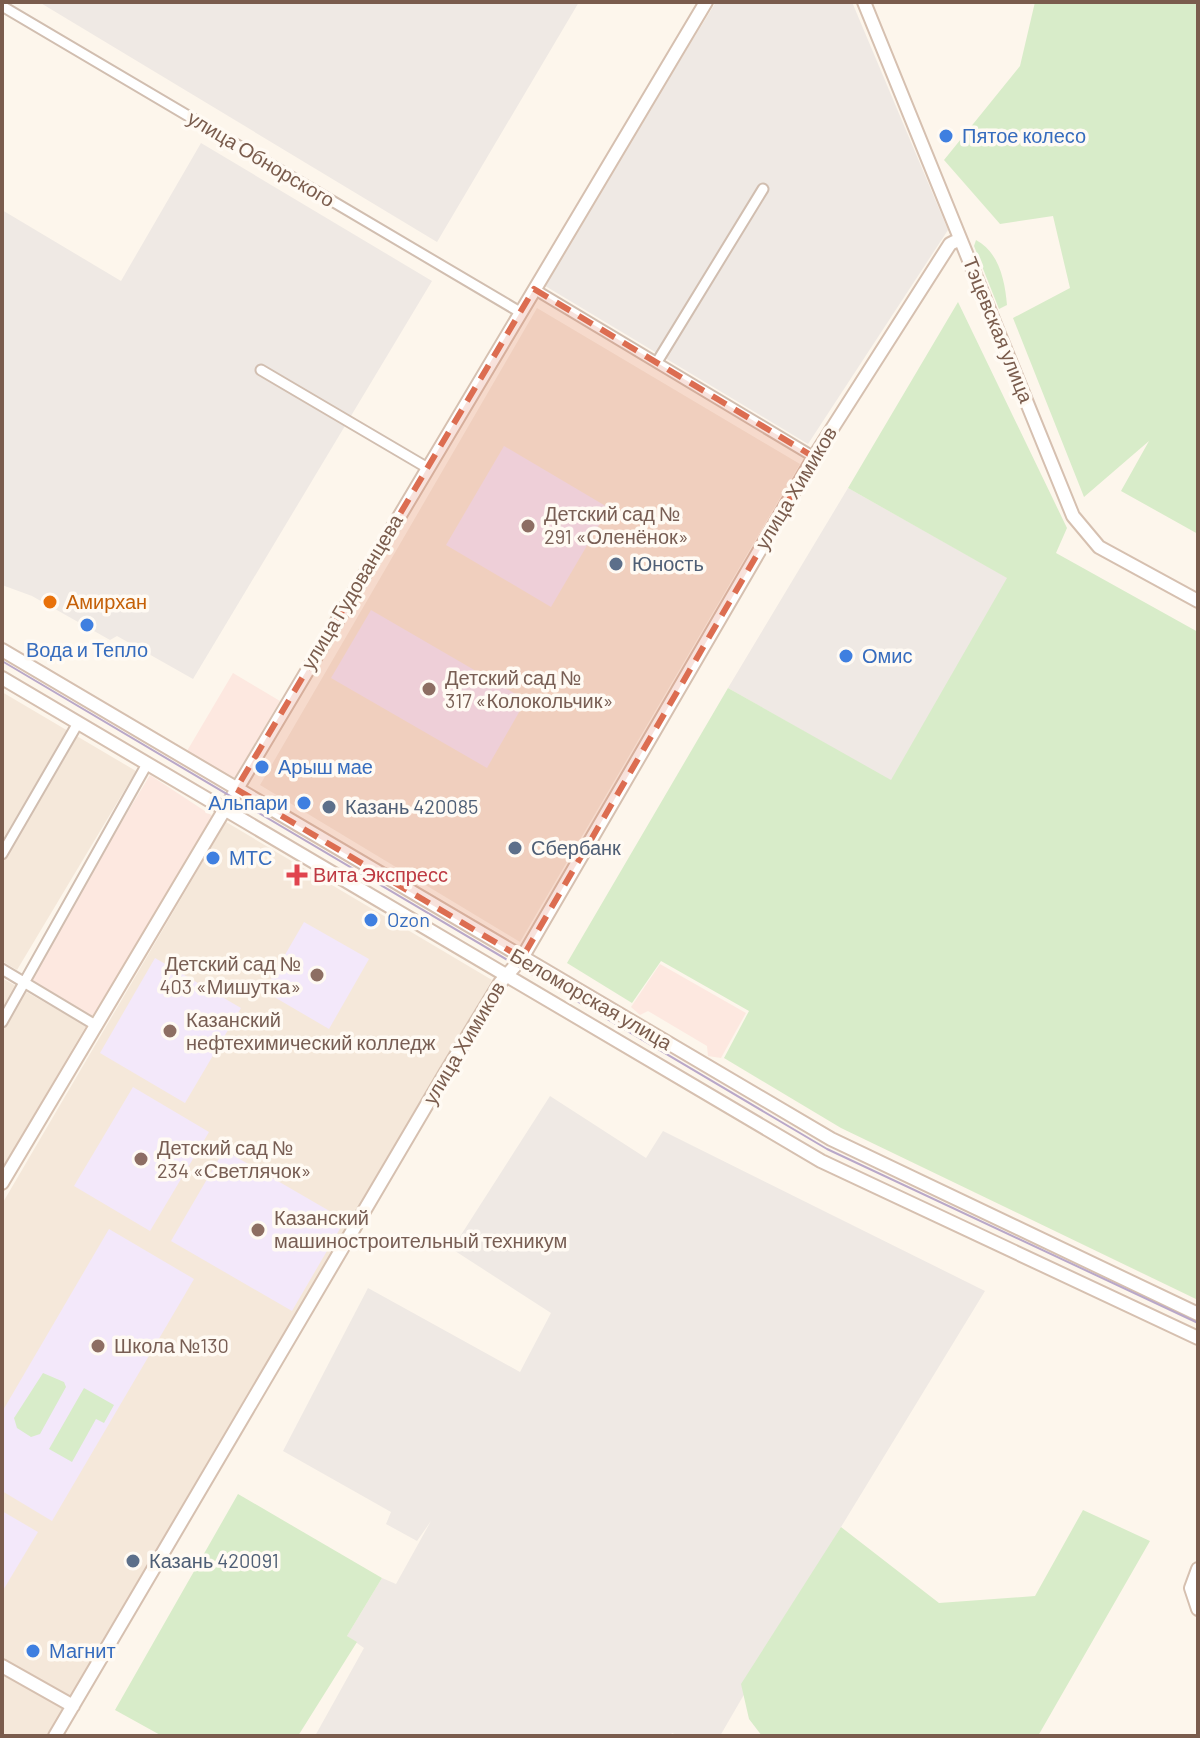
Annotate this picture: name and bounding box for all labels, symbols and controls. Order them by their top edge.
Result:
street label: улица Обнорского [184,105,339,212]
place label: Пятое колесо [962,123,1086,147]
marker: Пятое колесо [937,127,955,145]
street label: Тэцевская улица [959,253,1039,407]
street label: улица Химиков [749,422,841,553]
place label: Детский сад № 291 «Оленёнок» [544,501,689,548]
street label: улица Гудованцева [295,509,407,674]
marker: Детский сад № 291 «Оленёнок» [519,517,537,535]
place label: Юность [632,551,704,575]
marker: Юность [607,555,625,573]
place label: Амирхан [66,589,147,613]
marker: Амирхан [41,593,59,611]
marker: Вода и Тепло [78,616,96,634]
place label: Вода и Тепло [26,637,148,661]
place label: Омис [862,643,912,667]
marker: Омис [837,647,855,665]
place label: Детский сад № 317 «Колокольчик» [445,665,613,712]
marker: Детский сад № 317 «Колокольчик» [420,680,438,698]
place label: Арыш мае [278,754,373,778]
marker: Арыш мае [253,758,271,776]
place label: Альпари [208,790,288,814]
marker: Альпари [295,794,313,812]
place label: Казань 420085 [345,794,478,818]
marker: Казань 420085 [320,798,338,816]
place label: Сбербанк [531,835,621,859]
marker: Сбербанк [506,839,524,857]
place label: МТС [229,845,272,869]
marker: МТС [204,849,222,867]
place label: Вита Экспресс [313,862,448,886]
marker: Вита Экспресс [288,866,306,884]
place label: Ozon [387,907,430,931]
marker: Ozon [362,911,380,929]
street label: Беломорская улица [506,942,677,1055]
place label: Детский сад № 403 «Мишутка» [159,951,301,998]
marker: Детский сад № 403 «Мишутка» [308,966,326,984]
street label: улица Химиков [417,977,509,1108]
place label: Казанский нефтехимический колледж [186,1007,436,1054]
marker: Казанский нефтехимический колледж [161,1022,179,1040]
place label: Детский сад № 234 «Светлячок» [157,1135,311,1182]
marker: Детский сад № 234 «Светлячок» [132,1150,150,1168]
place label: Казанский машиностроительный техникум [274,1205,567,1252]
marker: Казанский машиностроительный техникум [249,1221,267,1239]
place label: Школа №130 [114,1333,229,1357]
marker: Школа №130 [89,1337,107,1355]
place label: Казань 420091 [149,1548,279,1572]
marker: Казань 420091 [124,1552,142,1570]
place label: Магнит [49,1638,116,1662]
marker: Магнит [24,1642,42,1660]

